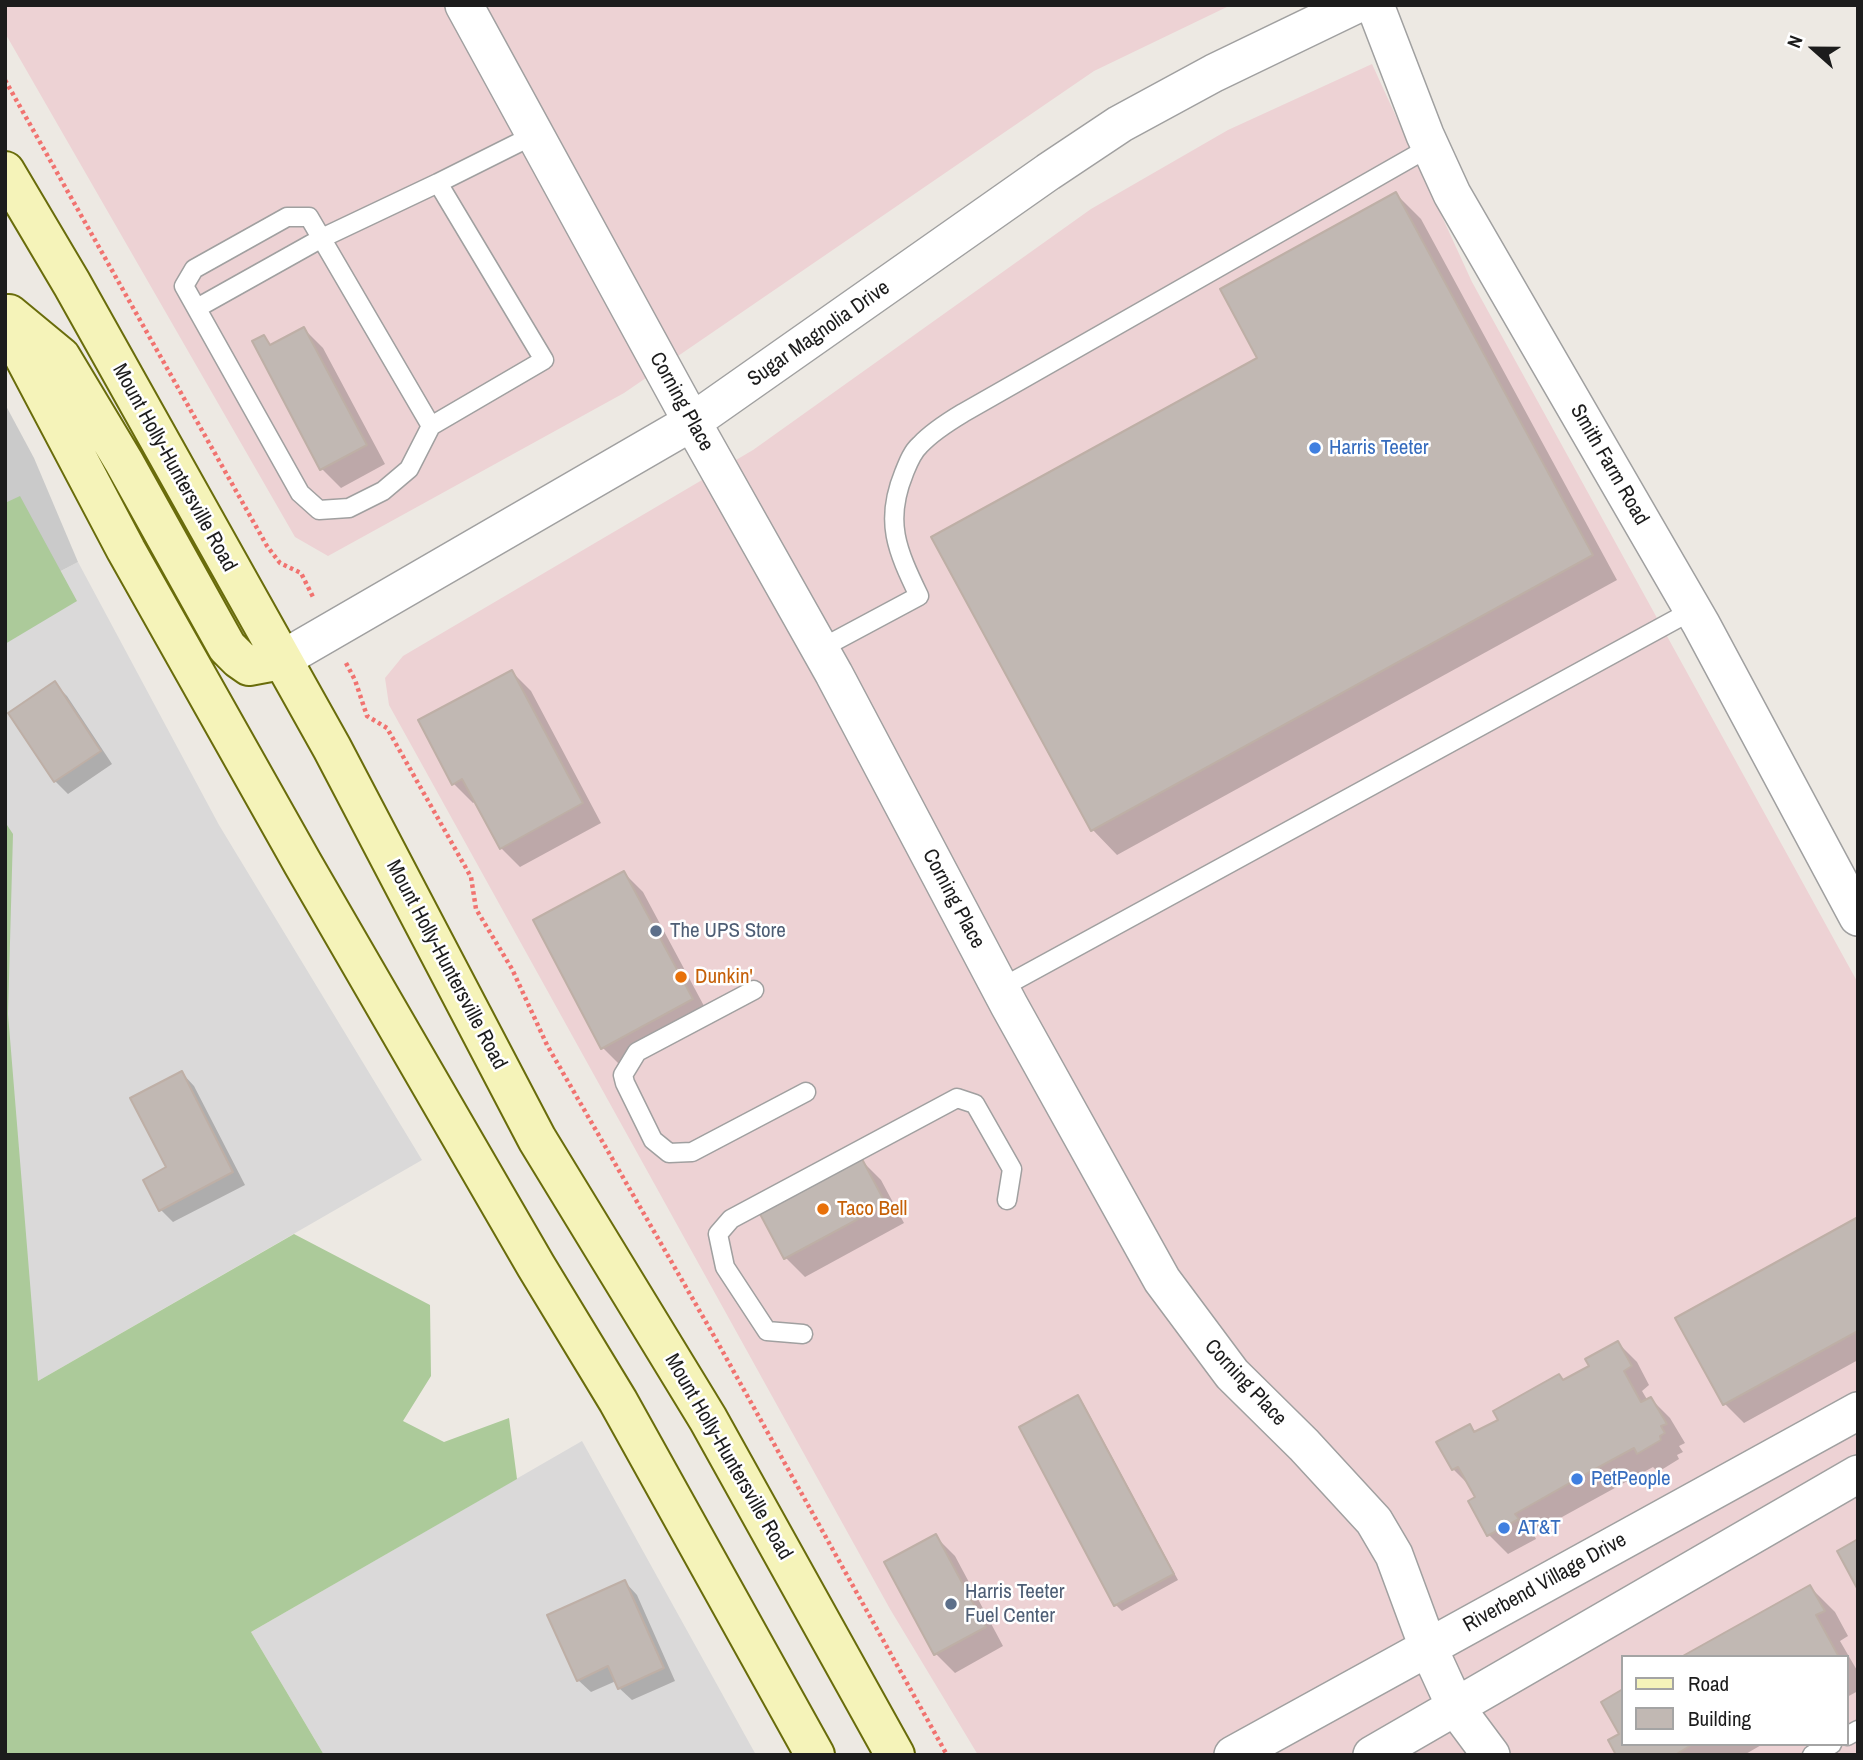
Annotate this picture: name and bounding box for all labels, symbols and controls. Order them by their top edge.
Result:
north arrow [1779,14,1849,84]
text: N [1780,32,1809,51]
street label: Sugar Magnolia Drive [743,276,895,392]
street label: Corning Place [644,348,718,456]
street label: Mount Holly-Huntersville Road [106,360,242,576]
street label: Smith Farm Road [1564,400,1654,530]
place label: Harris Teeter [1329,435,1429,461]
marker: Harris Teeter [1307,440,1323,456]
street label: Corning Place [916,845,990,953]
street label: Mount Holly-Huntersville Road [380,856,512,1074]
place label: The UPS Store [670,918,786,944]
marker: The UPS Store [648,923,664,939]
place label: Dunkin' [695,964,753,990]
marker: Dunkin' [673,969,689,985]
place label: Taco Bell [837,1196,907,1222]
marker: Taco Bell [815,1201,831,1217]
street label: Corning Place [1199,1335,1291,1431]
street label: Mount Holly-Huntersville Road [659,1350,797,1564]
place label: PetPeople [1591,1466,1670,1492]
marker: PetPeople [1569,1471,1585,1487]
place label: AT&T [1518,1515,1561,1541]
marker: AT&T [1496,1520,1512,1536]
street label: Riverbend Village Drive [1459,1528,1631,1638]
place label: Harris Teeter Fuel Center [965,1579,1065,1629]
marker: Harris Teeter Fuel Center [943,1596,959,1612]
legend [1622,1655,1849,1746]
text: Road [1688,1669,1729,1698]
text: Building [1688,1704,1751,1733]

